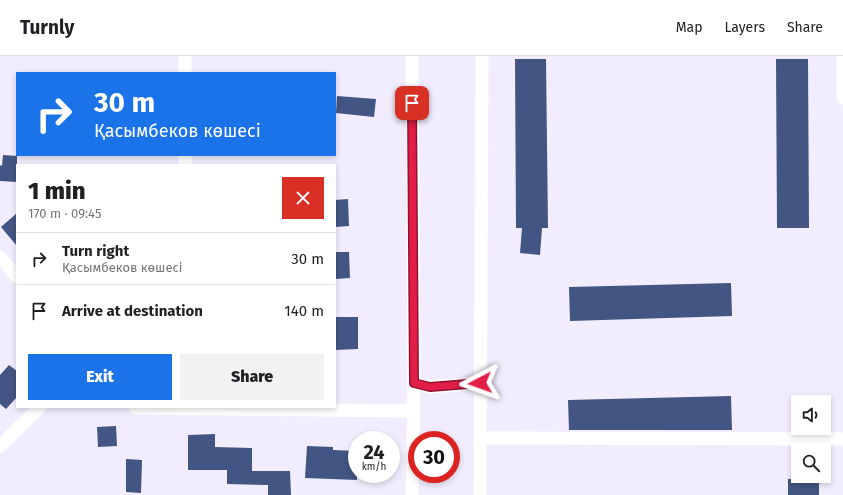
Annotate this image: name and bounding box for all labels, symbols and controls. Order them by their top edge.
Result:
text: Turnly [20,16,74,39]
text: Map [676,19,702,36]
text: Layers [724,19,765,36]
text: Share [787,19,823,36]
text: 30 m [94,86,155,119]
pin [395,86,429,120]
icon: right [28,88,80,140]
icon: arrive [401,92,423,114]
text: Қасымбеков көшесі [94,120,261,142]
text: 1 min [28,177,86,205]
button: close [282,177,324,219]
text: 170 m · 09:45 [28,206,101,221]
text: Turn right [62,242,129,260]
icon: right [28,248,50,270]
text: 30 m [291,250,324,268]
text: Қасымбеков көшесі [62,260,182,275]
icon: arrive [28,300,50,322]
text: Arrive at destination [62,302,203,320]
text: 140 m [284,302,324,320]
button: Exit [28,354,172,400]
button: Share [180,354,324,400]
position arrow [459,362,501,404]
map controls [791,395,831,483]
button: sound [791,395,831,435]
speed limit sign: 30 [408,431,460,483]
text: 24 [363,440,385,464]
button: search [791,443,831,483]
text: km/h [362,461,386,473]

